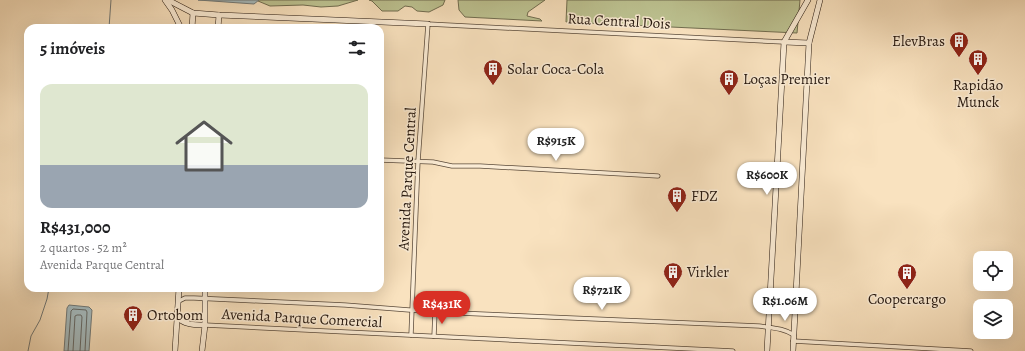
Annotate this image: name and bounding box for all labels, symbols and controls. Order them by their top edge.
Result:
street label: Rua Central Dois [567,8,671,34]
building icon: ElevBras [948,30,970,58]
place label: ElevBras [892,31,945,51]
text: 5 imóveis [40,37,105,60]
icon: filters [346,37,368,59]
building icon: Rapidão Munck [967,48,989,76]
building icon: Solar Coca-Cola [482,58,504,86]
place label: Solar Coca-Cola [507,59,604,79]
building icon: Loças Premier [718,68,740,96]
place label: Loças Premier [743,69,830,89]
place label: Rapidão Munck [953,75,1003,112]
street label: Avenida Parque Central [393,107,421,252]
icon: home [168,110,240,182]
pin: R$915K [523,128,589,162]
text: R$915K [536,132,576,149]
pin: R$600K [734,162,800,196]
text: R$600K [746,166,788,183]
building icon: FDZ [666,185,688,213]
place label: FDZ [691,186,718,206]
text: R$431,000 [40,216,110,239]
text: 2 quartos · 52 m² [40,239,127,256]
map controls [973,251,1013,339]
button: locate [973,251,1013,291]
text: Avenida Parque Central [40,256,164,273]
building icon: Virkler [662,261,684,289]
place label: Virkler [686,262,729,282]
building icon: Coopercargo [896,262,918,290]
pin: R$721K [569,277,635,311]
text: R$721K [582,281,622,298]
pin: R$1.06M [748,288,822,322]
place label: Coopercargo [868,289,946,309]
pin: R$431K [409,291,475,325]
text: R$1.06M [762,292,808,309]
text: R$431K [422,295,462,312]
button: layers [973,299,1013,339]
building icon: Ortobom [122,304,144,332]
street label: Avenida Parque Comercial [220,304,383,332]
place label: Ortobom [147,305,204,325]

